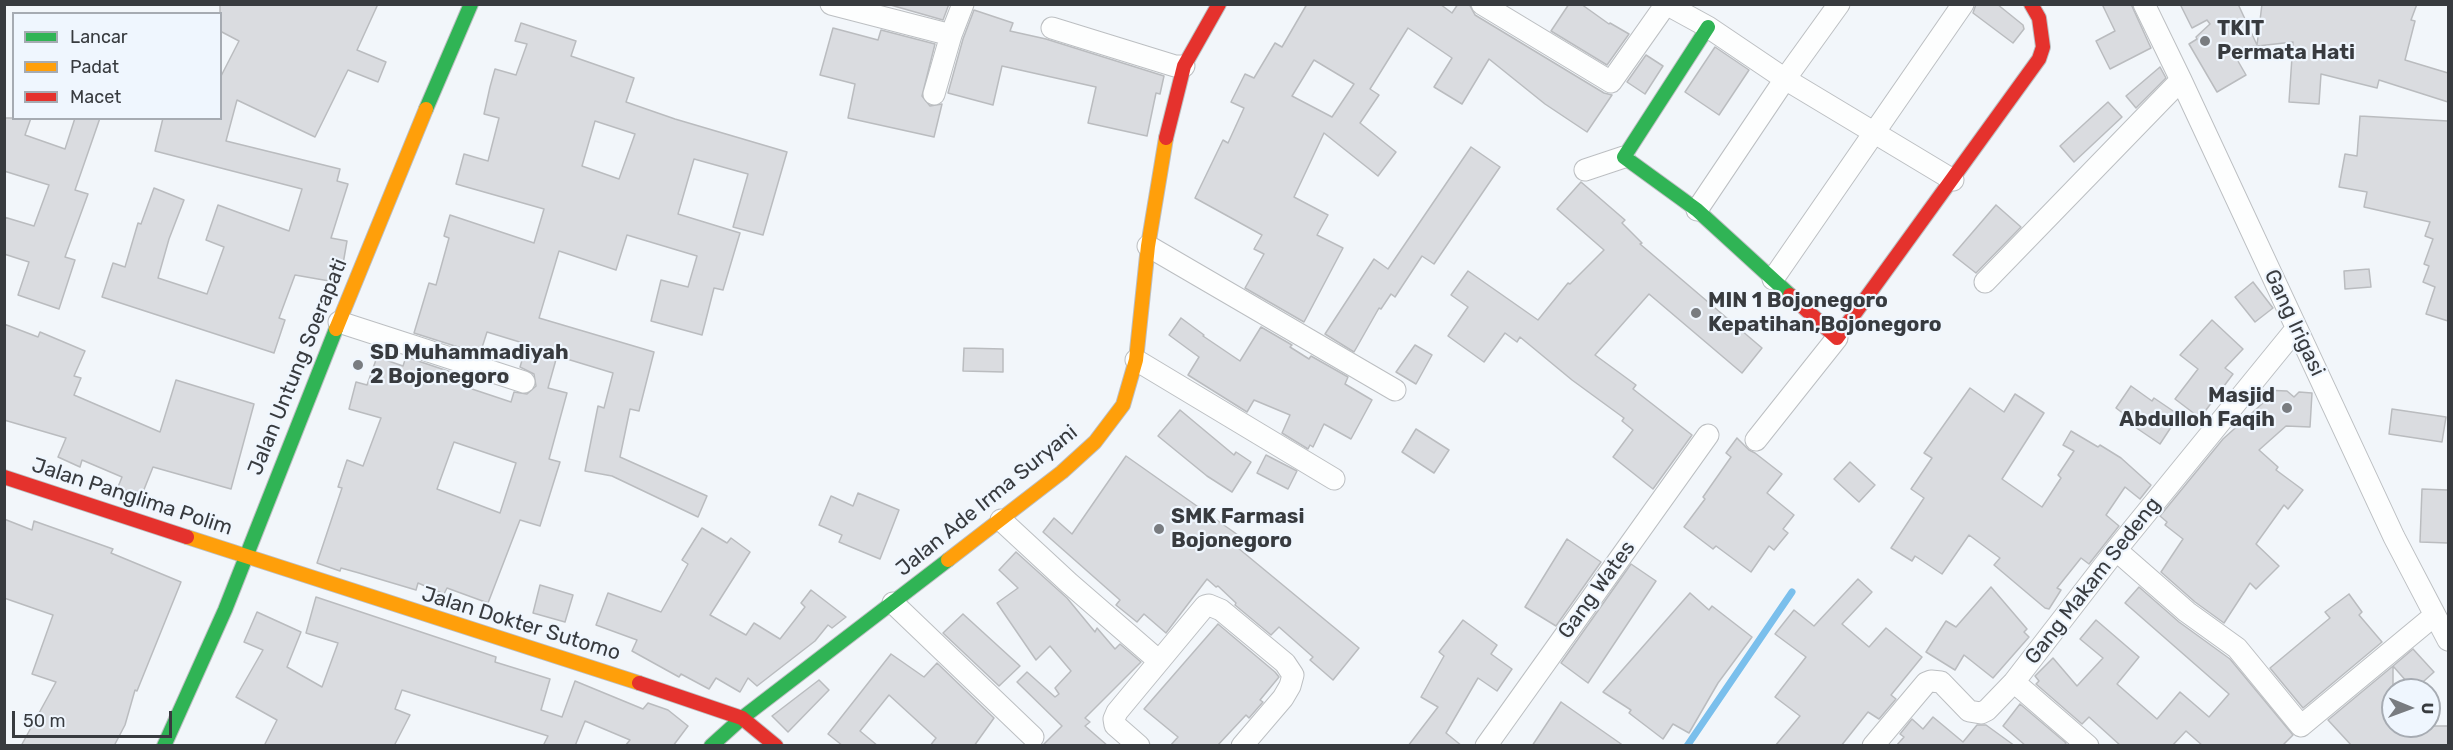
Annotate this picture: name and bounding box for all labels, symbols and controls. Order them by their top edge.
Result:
legend [12,12,222,120]
place label: TKIT Permata Hati [2217,16,2355,66]
text: Lancar [70,26,128,48]
marker: TKIT Permata Hati [2198,34,2212,48]
text: Padat [70,56,119,78]
text: Macet [70,86,121,108]
street label: Jalan Untung Soerapati [243,255,353,479]
street label: Gang Irigasi [2258,266,2330,380]
place label: MIN 1 Bojonegoro Kepatihan,Bojonegoro [1708,288,1942,338]
marker: MIN 1 Bojonegoro Kepatihan,Bojonegoro [1689,306,1703,320]
place label: SD Muhammadiyah 2 Bojonegoro [370,340,569,390]
marker: SD Muhammadiyah 2 Bojonegoro [351,358,365,372]
place label: Masjid Abdulloh Faqih [2119,383,2275,433]
marker: Masjid Abdulloh Faqih [2280,401,2294,415]
street label: Jalan Ade Irma Suryani [891,420,1083,582]
street label: Jalan Panglima Polim [29,453,235,541]
street label: Gang Makam Sedeng [2020,492,2166,670]
place label: SMK Farmasi Bojonegoro [1171,504,1304,554]
marker: SMK Farmasi Bojonegoro [1152,522,1166,536]
street label: Gang Wates [1553,536,1641,644]
street label: Jalan Dokter Sutomo [419,582,623,666]
north arrow [2381,678,2441,738]
scale bar [15,699,176,737]
text: U [2418,702,2437,714]
text: 50 m [23,710,66,732]

